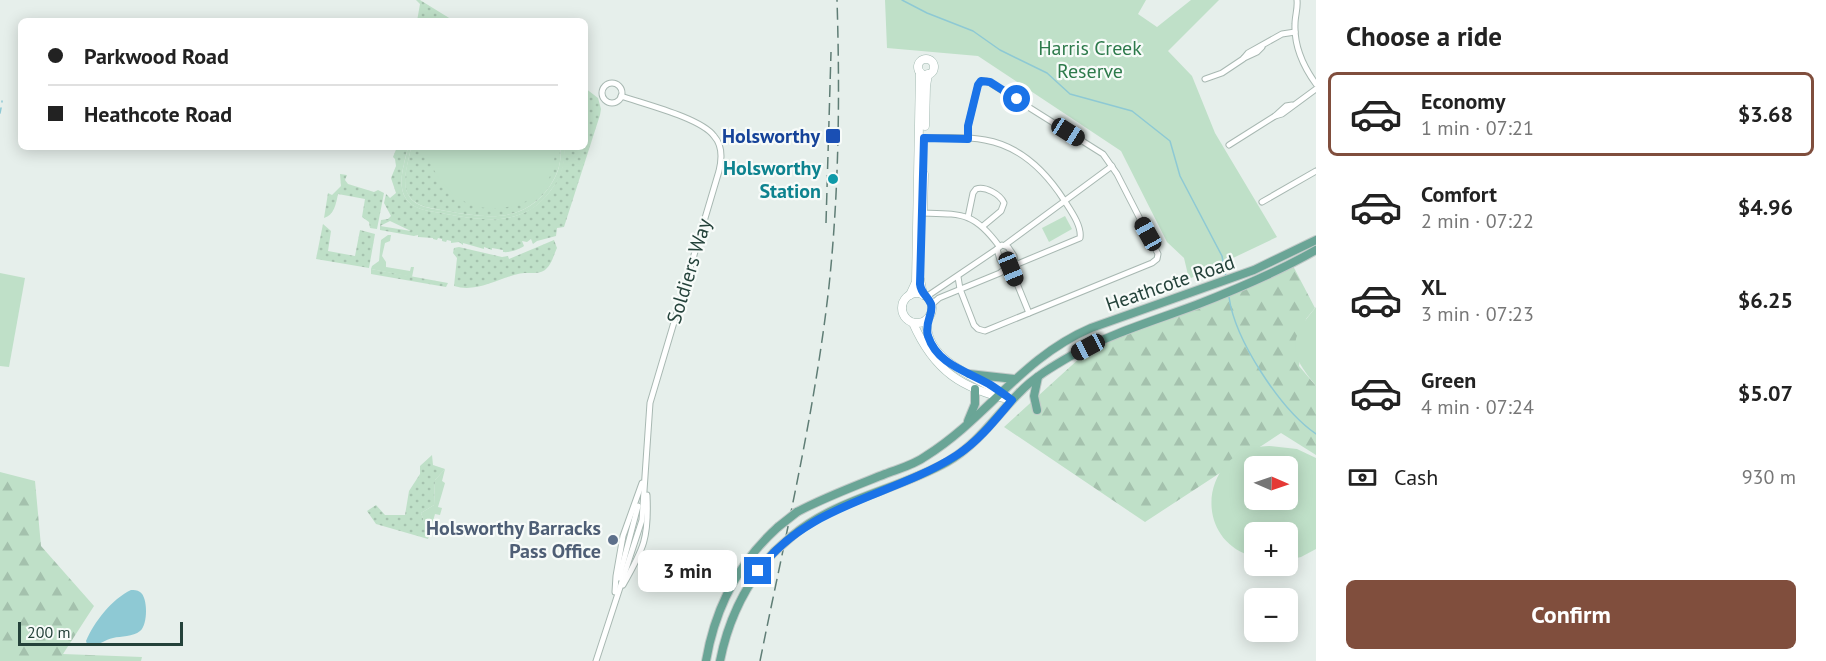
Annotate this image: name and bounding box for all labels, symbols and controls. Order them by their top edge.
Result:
text: Choose a ride [1346,19,1502,53]
park label: Harris Creek Reserve [1038,35,1142,84]
text: Parkwood Road [84,42,229,70]
route start [1003,85,1030,112]
icon: car [1349,87,1403,141]
text: Economy [1421,87,1505,115]
text: Heathcote Road [84,100,232,128]
text: $3.68 [1738,100,1793,128]
car [1048,115,1088,149]
text: 1 min · 07:21 [1421,115,1534,141]
place label: Holsworthy [722,123,820,149]
marker: Holsworthy [824,127,842,145]
place label: Holsworthy Station [723,155,821,204]
marker: Holsworthy Station [826,172,840,186]
icon: car [1349,180,1403,234]
text: Comfort [1421,180,1497,208]
text: $4.96 [1738,193,1793,221]
text: 2 min · 07:22 [1421,208,1534,234]
car [1131,214,1165,254]
street label: Soldiers Way [661,215,718,327]
car [996,249,1026,289]
street label: Heathcote Road [1102,249,1238,317]
icon: car [1349,273,1403,327]
text: XL [1421,273,1446,301]
text: $6.25 [1738,286,1793,314]
text: 3 min · 07:23 [1421,301,1534,327]
car [1068,331,1108,363]
icon: car [1349,366,1403,420]
text: Green [1421,366,1476,394]
text: $5.07 [1738,379,1793,407]
text: 4 min · 07:24 [1421,394,1534,420]
north arrow [1244,456,1298,510]
map controls [1244,456,1298,642]
icon: cash [1346,461,1379,494]
text: Cash [1394,463,1438,491]
text: 930 m [1742,464,1796,490]
place label: Holsworthy Barracks Pass Office [426,515,601,564]
button: + [1244,522,1298,576]
marker: Holsworthy Barracks Pass Office [606,533,620,547]
callout: 3 min [638,550,737,592]
route end [744,557,771,584]
text: 3 min [663,558,712,584]
button: Confirm [1346,580,1796,649]
button: − [1244,588,1298,642]
scale bar [18,619,183,646]
text: 200 m [27,622,70,642]

